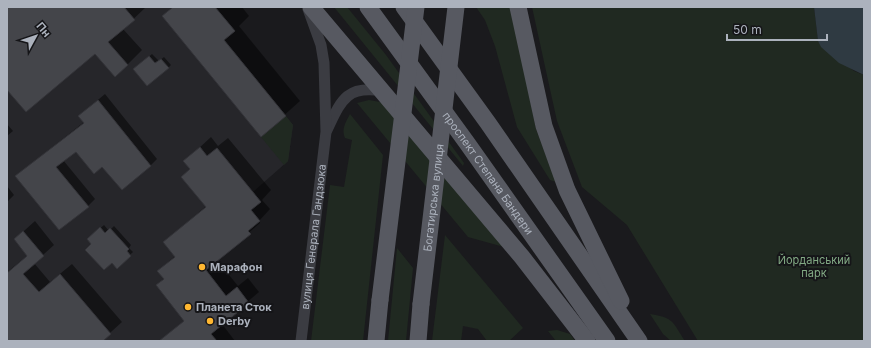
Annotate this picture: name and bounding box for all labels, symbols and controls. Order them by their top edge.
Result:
north arrow [16,16,56,56]
scale bar [727,16,827,42]
text: Пн [33,19,54,40]
text: 50 m [733,22,762,37]
street label: проспект Степана Бандери [440,109,537,237]
street label: Богатирська вулиця [420,143,447,252]
street label: вулиця Генерала Гандзюка [298,163,329,310]
park label: Йорданський парк [778,253,850,280]
place label: Марафон [210,260,262,274]
marker: Марафон [197,262,207,272]
place label: Планета Сток [196,300,272,314]
marker: Планета Сток [183,302,193,312]
place label: Derby [218,314,251,328]
marker: Derby [205,316,215,326]

